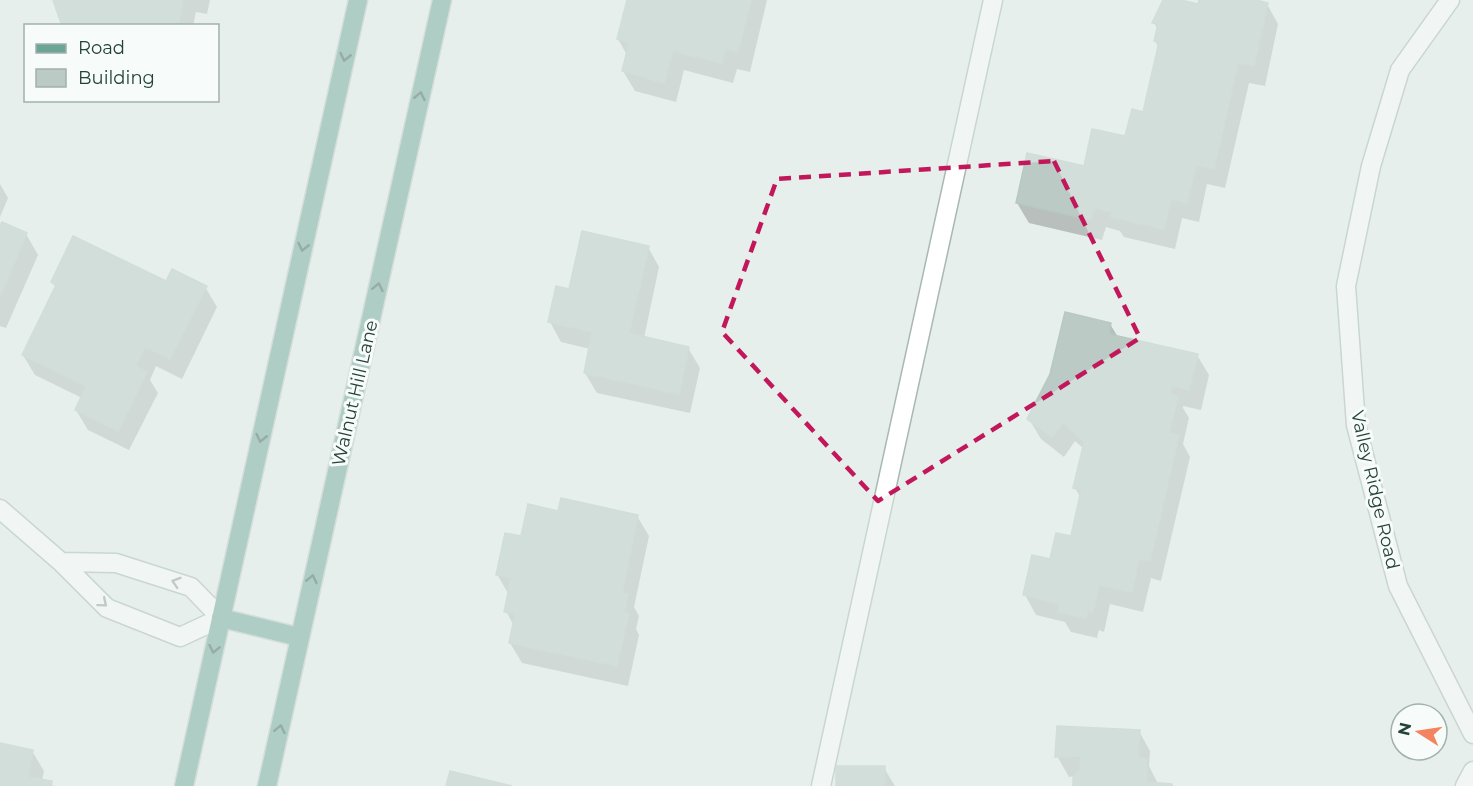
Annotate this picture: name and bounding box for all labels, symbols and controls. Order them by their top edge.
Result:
legend [24,24,219,102]
text: Road [78,37,125,59]
one-way arrow [340,52,353,62]
text: Building [78,67,155,89]
one-way arrow [413,92,426,102]
one-way arrow [298,242,311,252]
one-way arrow [371,282,384,292]
street label: Walnut Hill Lane [328,318,382,468]
street label: Valley Ridge Road [1346,409,1404,571]
one-way arrow [255,433,268,443]
one-way arrow [305,575,318,585]
one-way arrow [171,577,182,589]
one-way arrow [96,596,107,607]
one-way arrow [209,643,222,653]
north arrow [1389,702,1449,762]
text: N [1394,721,1415,737]
one-way arrow [272,724,285,734]

